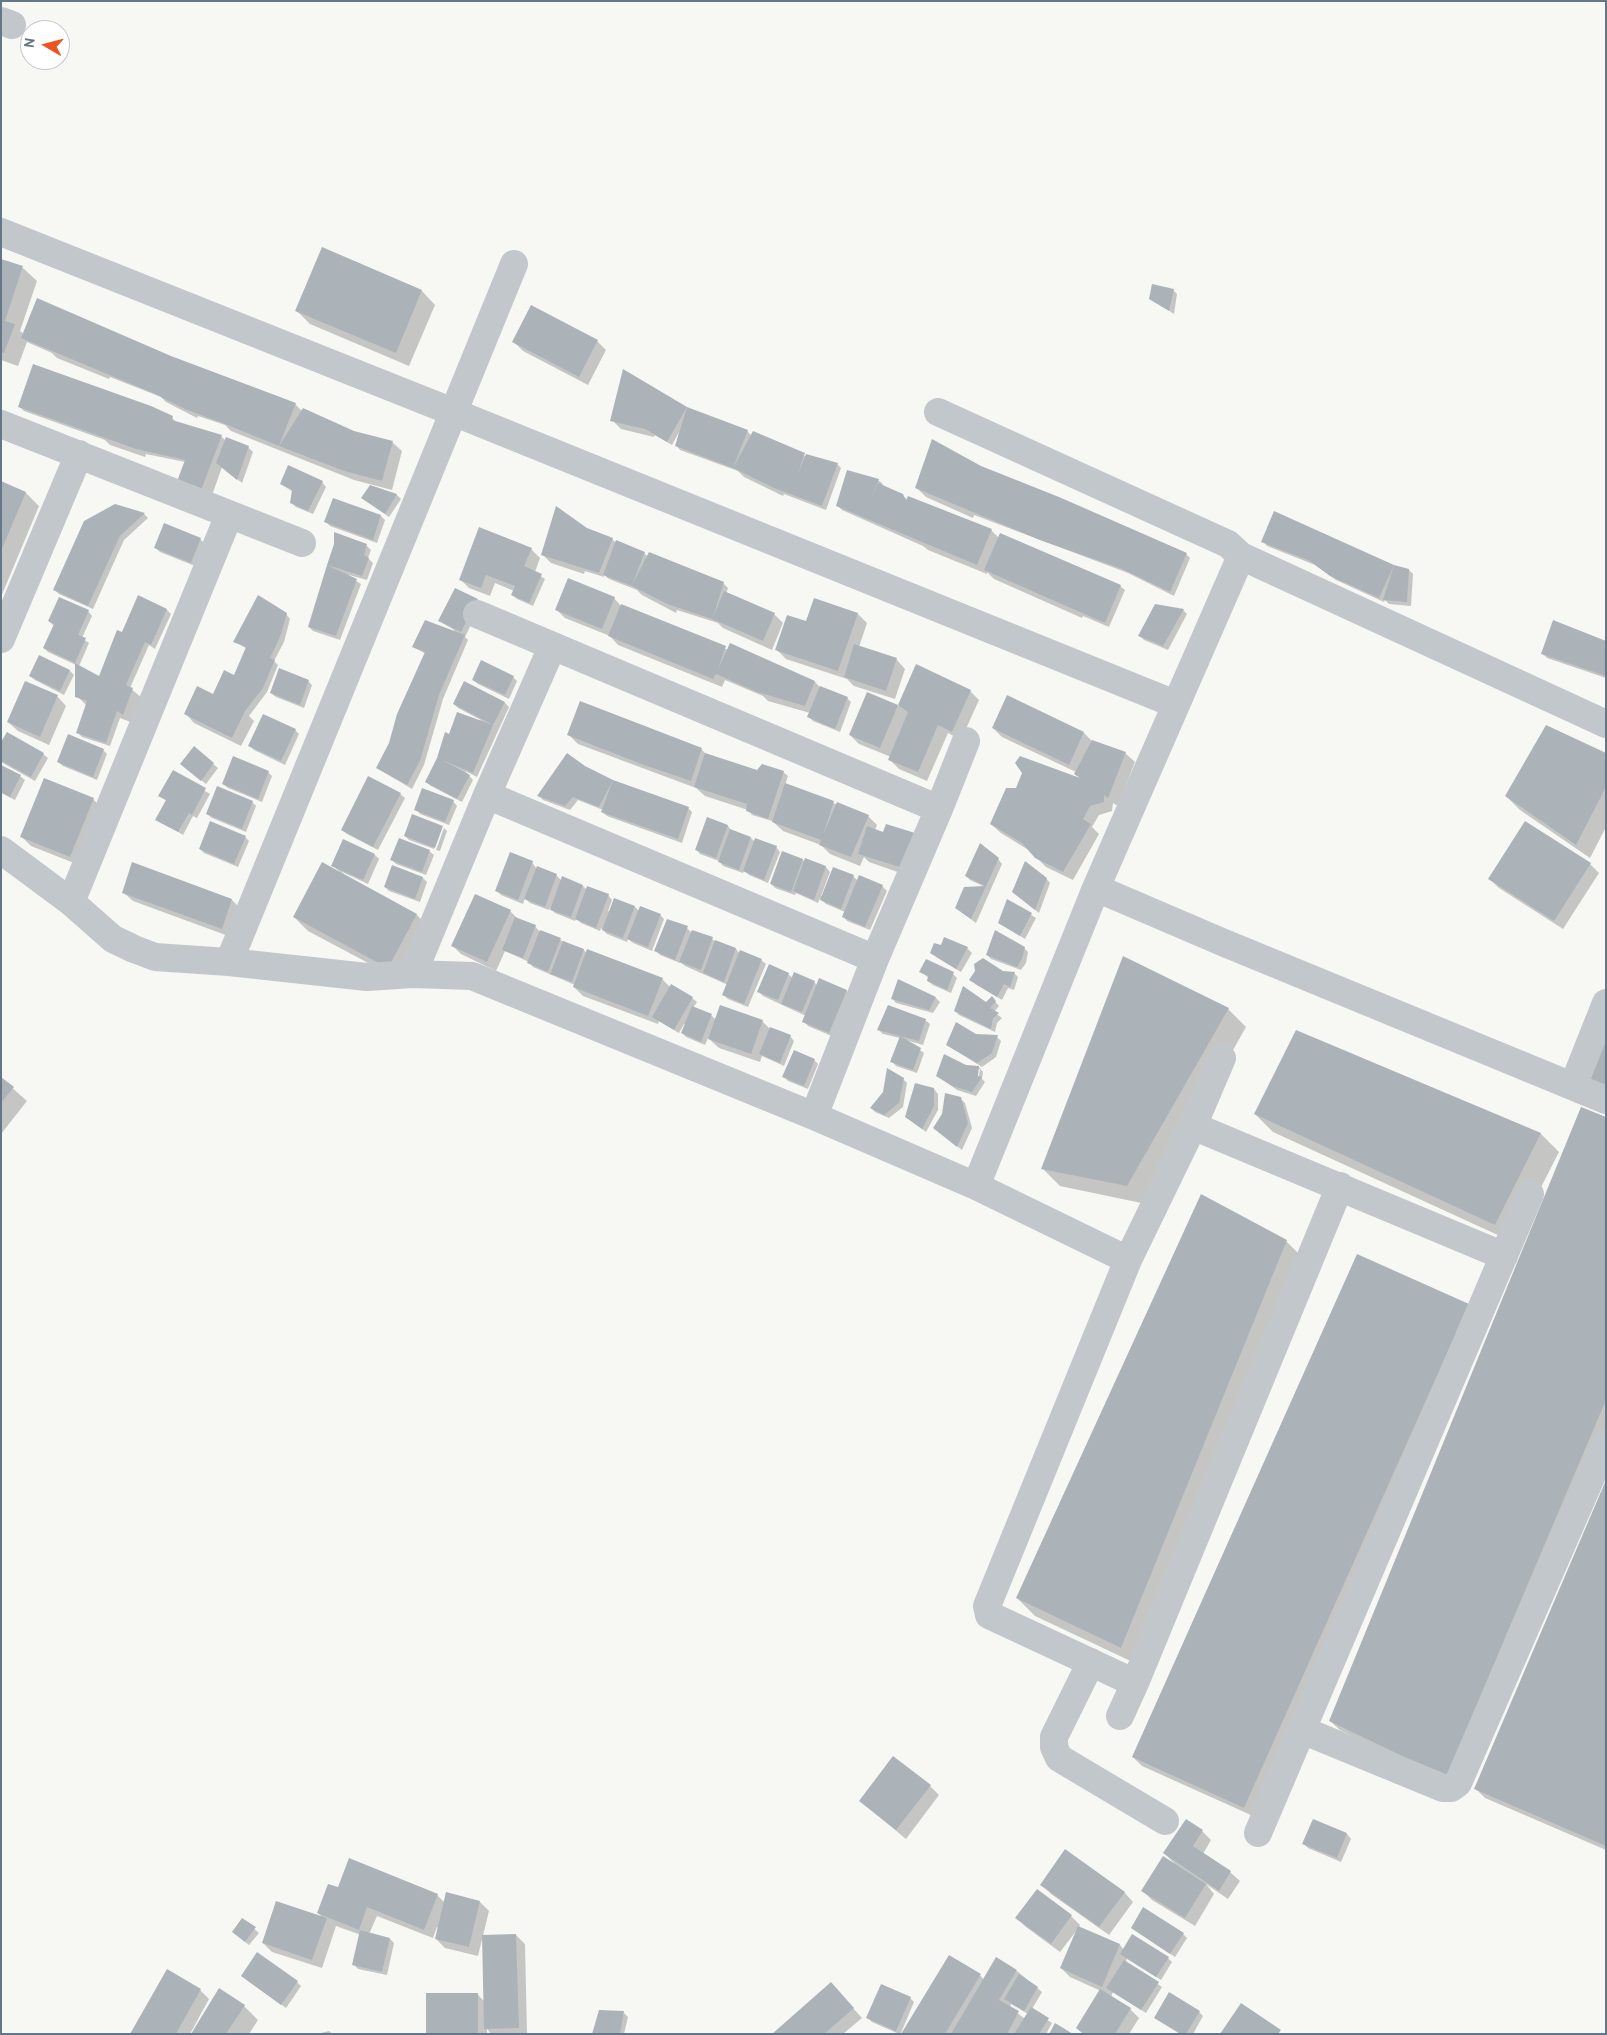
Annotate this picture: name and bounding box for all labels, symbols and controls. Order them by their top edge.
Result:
north arrow [20,20,70,70]
text: N [22,37,40,49]

